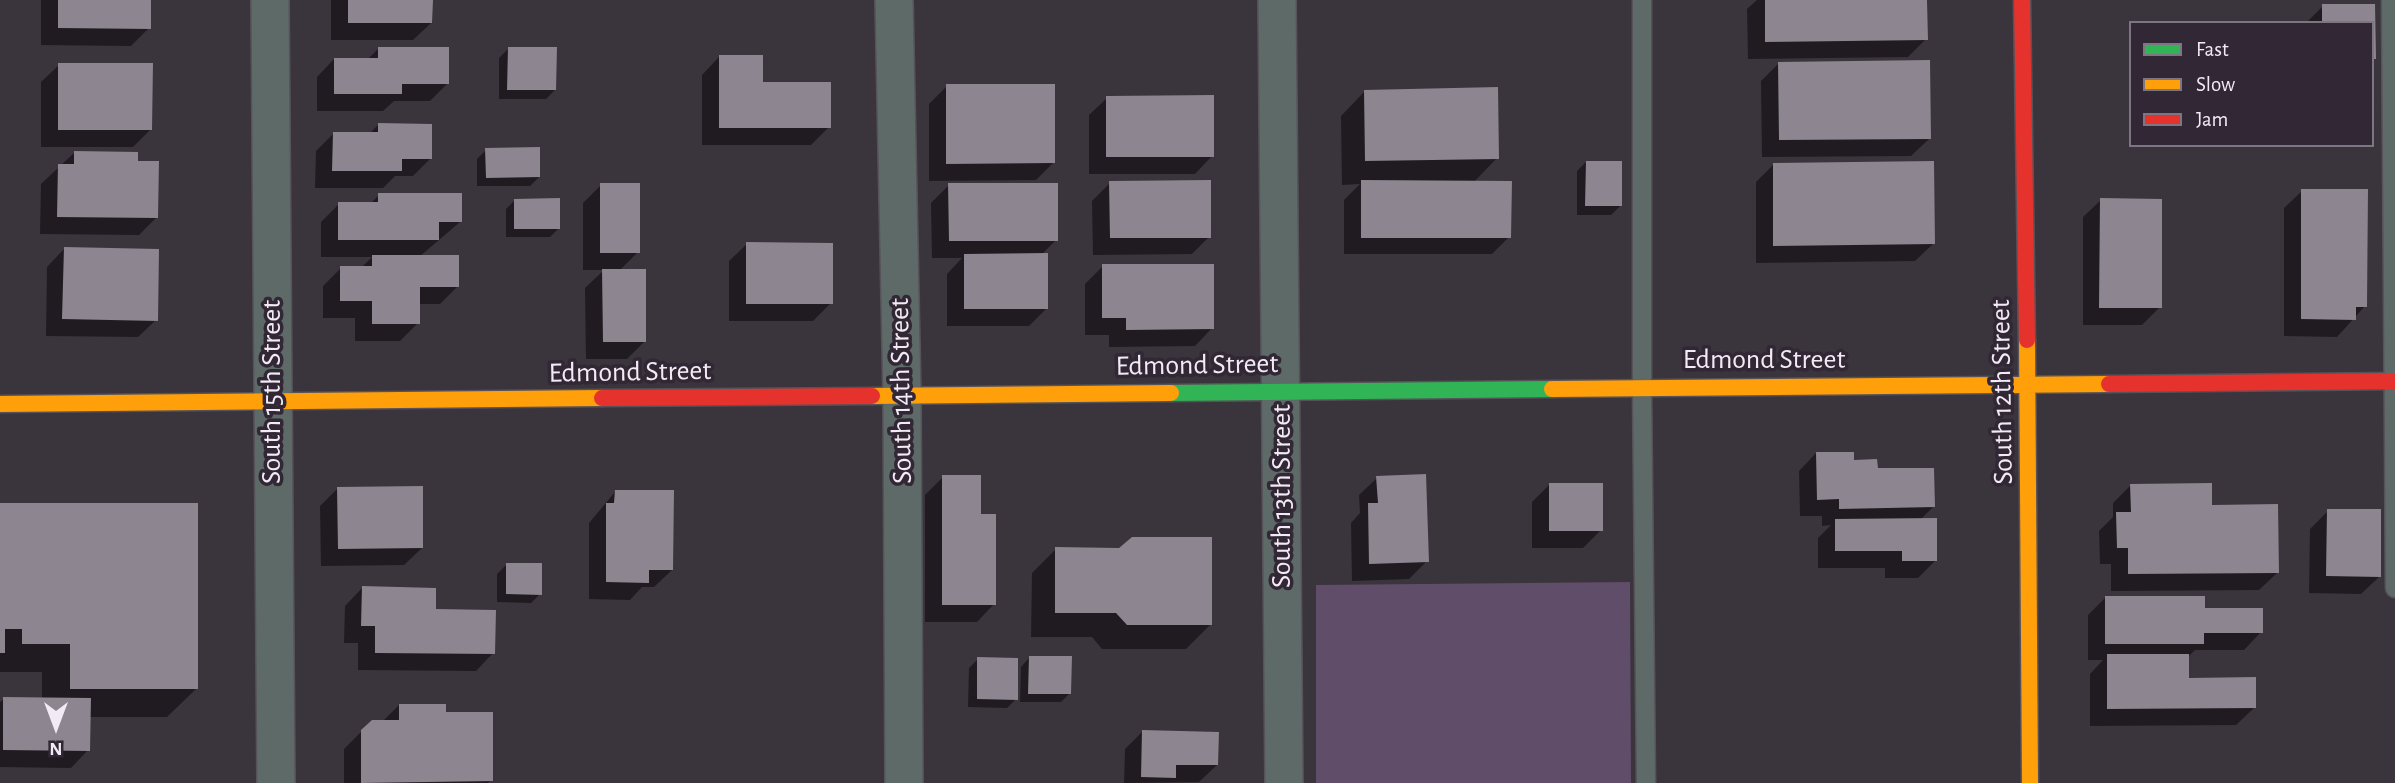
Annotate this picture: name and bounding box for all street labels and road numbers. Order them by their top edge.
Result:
street label: South 14th Street [883,298,919,484]
street label: South 12th Street [1984,299,2020,485]
street label: South 15th Street [255,300,289,484]
street label: Edmond Street [1683,343,1845,377]
street label: Edmond Street [1115,347,1279,383]
street label: Edmond Street [548,354,712,390]
street label: South 13th Street [1265,404,1299,588]

